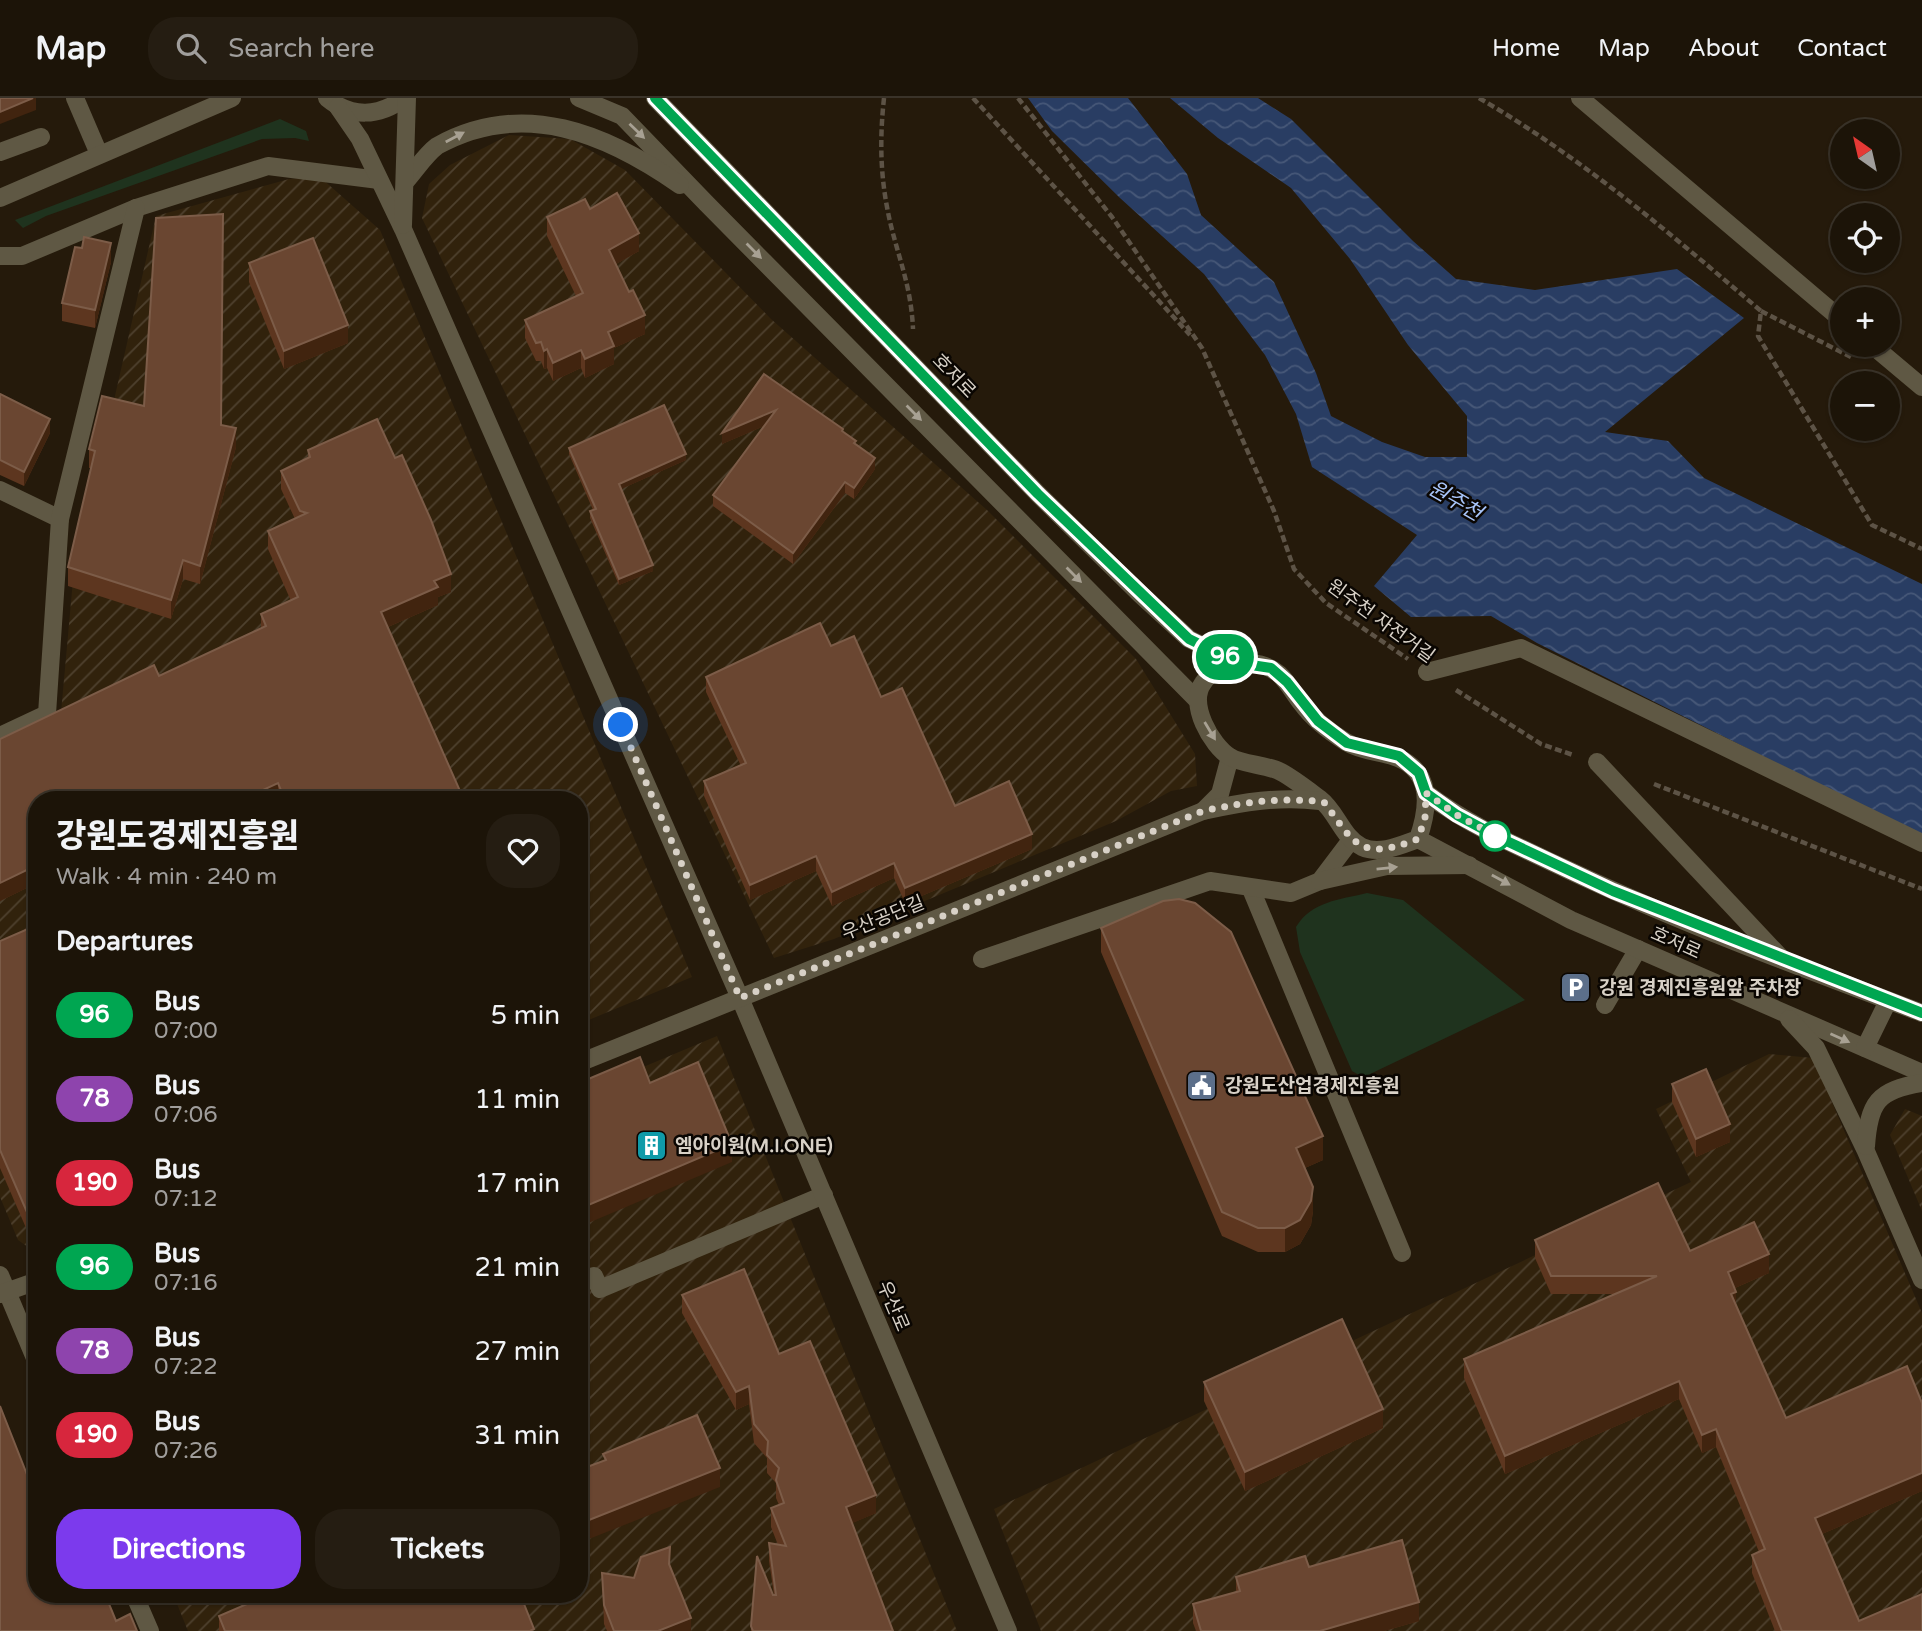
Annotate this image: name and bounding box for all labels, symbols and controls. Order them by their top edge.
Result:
search box [148,17,638,80]
text: Map [35,29,106,68]
icon: search [172,29,210,67]
text: Search here [228,33,374,64]
text: Home [1492,34,1560,63]
text: Map [1598,34,1650,63]
text: About [1688,34,1759,63]
text: Contact [1797,34,1887,63]
north arrow [1830,119,1900,189]
map controls [1830,119,1900,441]
one-way arrow [629,123,646,140]
one-way arrow [445,131,465,142]
button: locate [1830,203,1900,273]
one-way arrow [745,243,762,259]
button: + [1830,287,1900,357]
street label: 호저로 [928,349,980,403]
button: − [1830,371,1900,441]
one-way arrow [905,404,921,421]
water label: 원주천 [1424,476,1489,528]
one-way arrow [1065,566,1081,583]
street label: 원주천 자전거길 [1323,575,1439,667]
line badge: 96 [1194,634,1256,680]
text: 96 [1210,642,1240,671]
your location [603,707,638,742]
one-way arrow [1203,721,1216,740]
button: heart [486,814,560,888]
text: 강원도경제진흥원 [56,817,299,856]
unlabelled marker [1480,821,1510,851]
one-way arrow [1376,862,1398,873]
text: Walk · 4 min · 240 m [56,863,277,891]
one-way arrow [1491,875,1511,886]
street label: 우산공단길 [838,891,928,945]
street label: 호저로 [1648,922,1704,964]
text: Departures [56,926,193,957]
parking icon: 강원 경제진흥원앞 주차장 [1559,971,1593,1005]
place label: 강원 경제진흥원앞 주차장 [1599,977,1801,999]
text: Bus [154,986,200,1017]
text: 96 [79,1000,110,1029]
text: 5 min [491,1000,560,1031]
text: 07:00 [154,1017,218,1045]
one-way arrow [1830,1033,1851,1044]
public building icon: 강원도산업경제진흥원 [1185,1069,1219,1103]
text: Bus [154,1070,200,1101]
place label: 강원도산업경제진흥원 [1225,1075,1400,1097]
text: 78 [79,1084,110,1113]
text: 11 min [474,1084,560,1115]
text: 07:06 [154,1101,218,1129]
building icon: 엠아이원(M.I.ONE) [635,1129,669,1163]
place label: 엠아이원(M.I.ONE) [675,1135,833,1157]
text: Bus [154,1154,200,1185]
text: 190 [72,1168,117,1197]
text: 17 min [474,1168,560,1199]
text: 07:12 [154,1185,218,1213]
text: Bus [154,1238,200,1269]
text: 96 [79,1252,110,1281]
text: 21 min [474,1252,560,1283]
text: 07:16 [154,1269,218,1297]
street label: 우산로 [873,1278,913,1334]
text: Bus [154,1322,200,1353]
text: 78 [79,1336,110,1365]
text: 27 min [474,1336,560,1367]
text: 07:22 [154,1353,218,1381]
text: Bus [154,1406,200,1437]
text: 190 [72,1420,117,1449]
text: 31 min [474,1420,560,1451]
text: 07:26 [154,1437,218,1465]
button: Directions [56,1509,301,1589]
button: Tickets [315,1509,560,1589]

